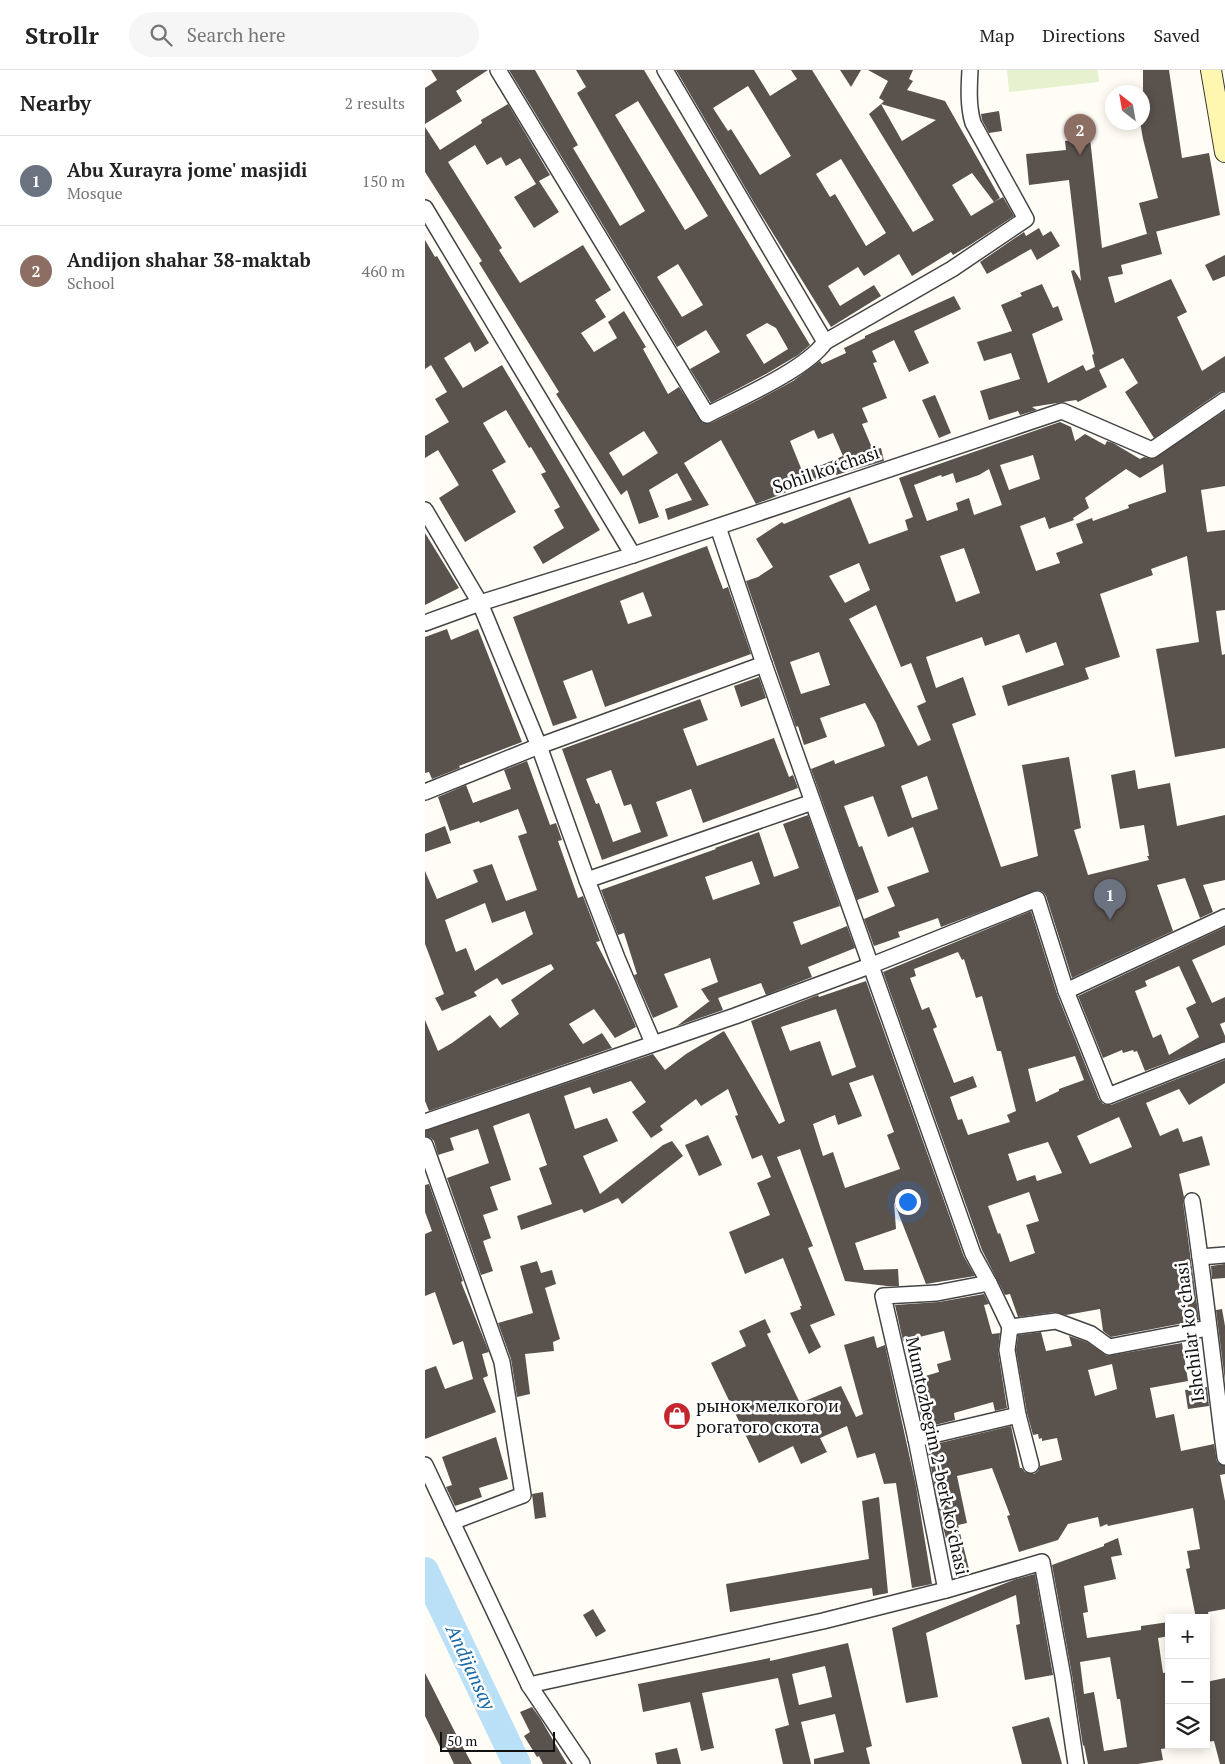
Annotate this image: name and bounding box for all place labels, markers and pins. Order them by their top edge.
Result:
pin: 2 [1064,114,1096,155]
pin: 1 [1094,879,1126,920]
place label: рынок мелкого и рогатого скота [696,1393,839,1438]
shop icon: рынок мелкого и рогатого скота [662,1401,692,1431]

